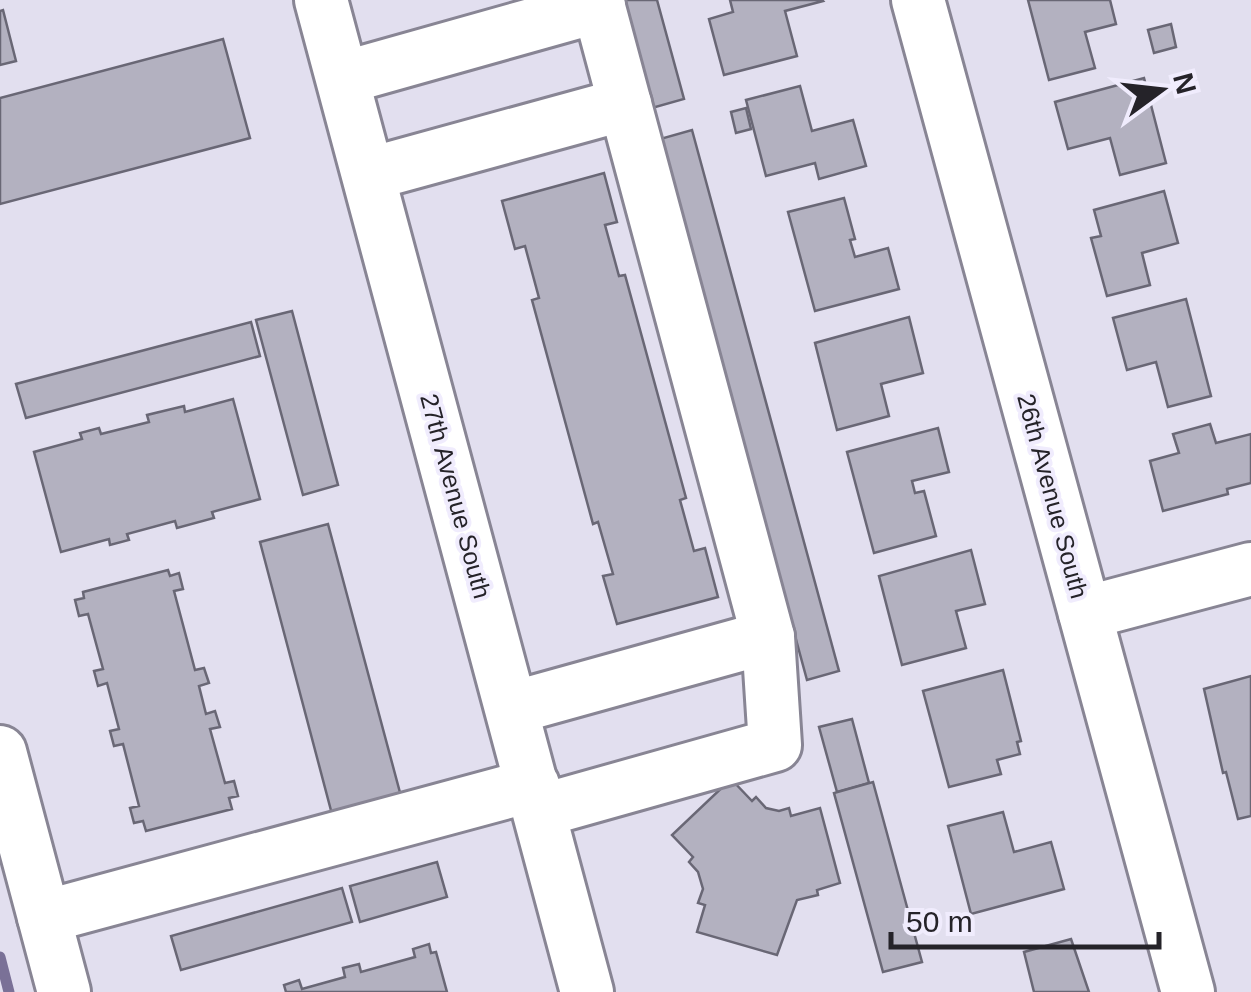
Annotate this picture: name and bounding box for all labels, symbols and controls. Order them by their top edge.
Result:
north arrow [1111,40,1211,140]
text: N [1167,70,1202,97]
street label: 27th Avenue South [415,391,497,601]
street label: 26th Avenue South [1012,391,1094,601]
scale bar [891,887,1158,949]
text: 50 m [906,905,973,938]

